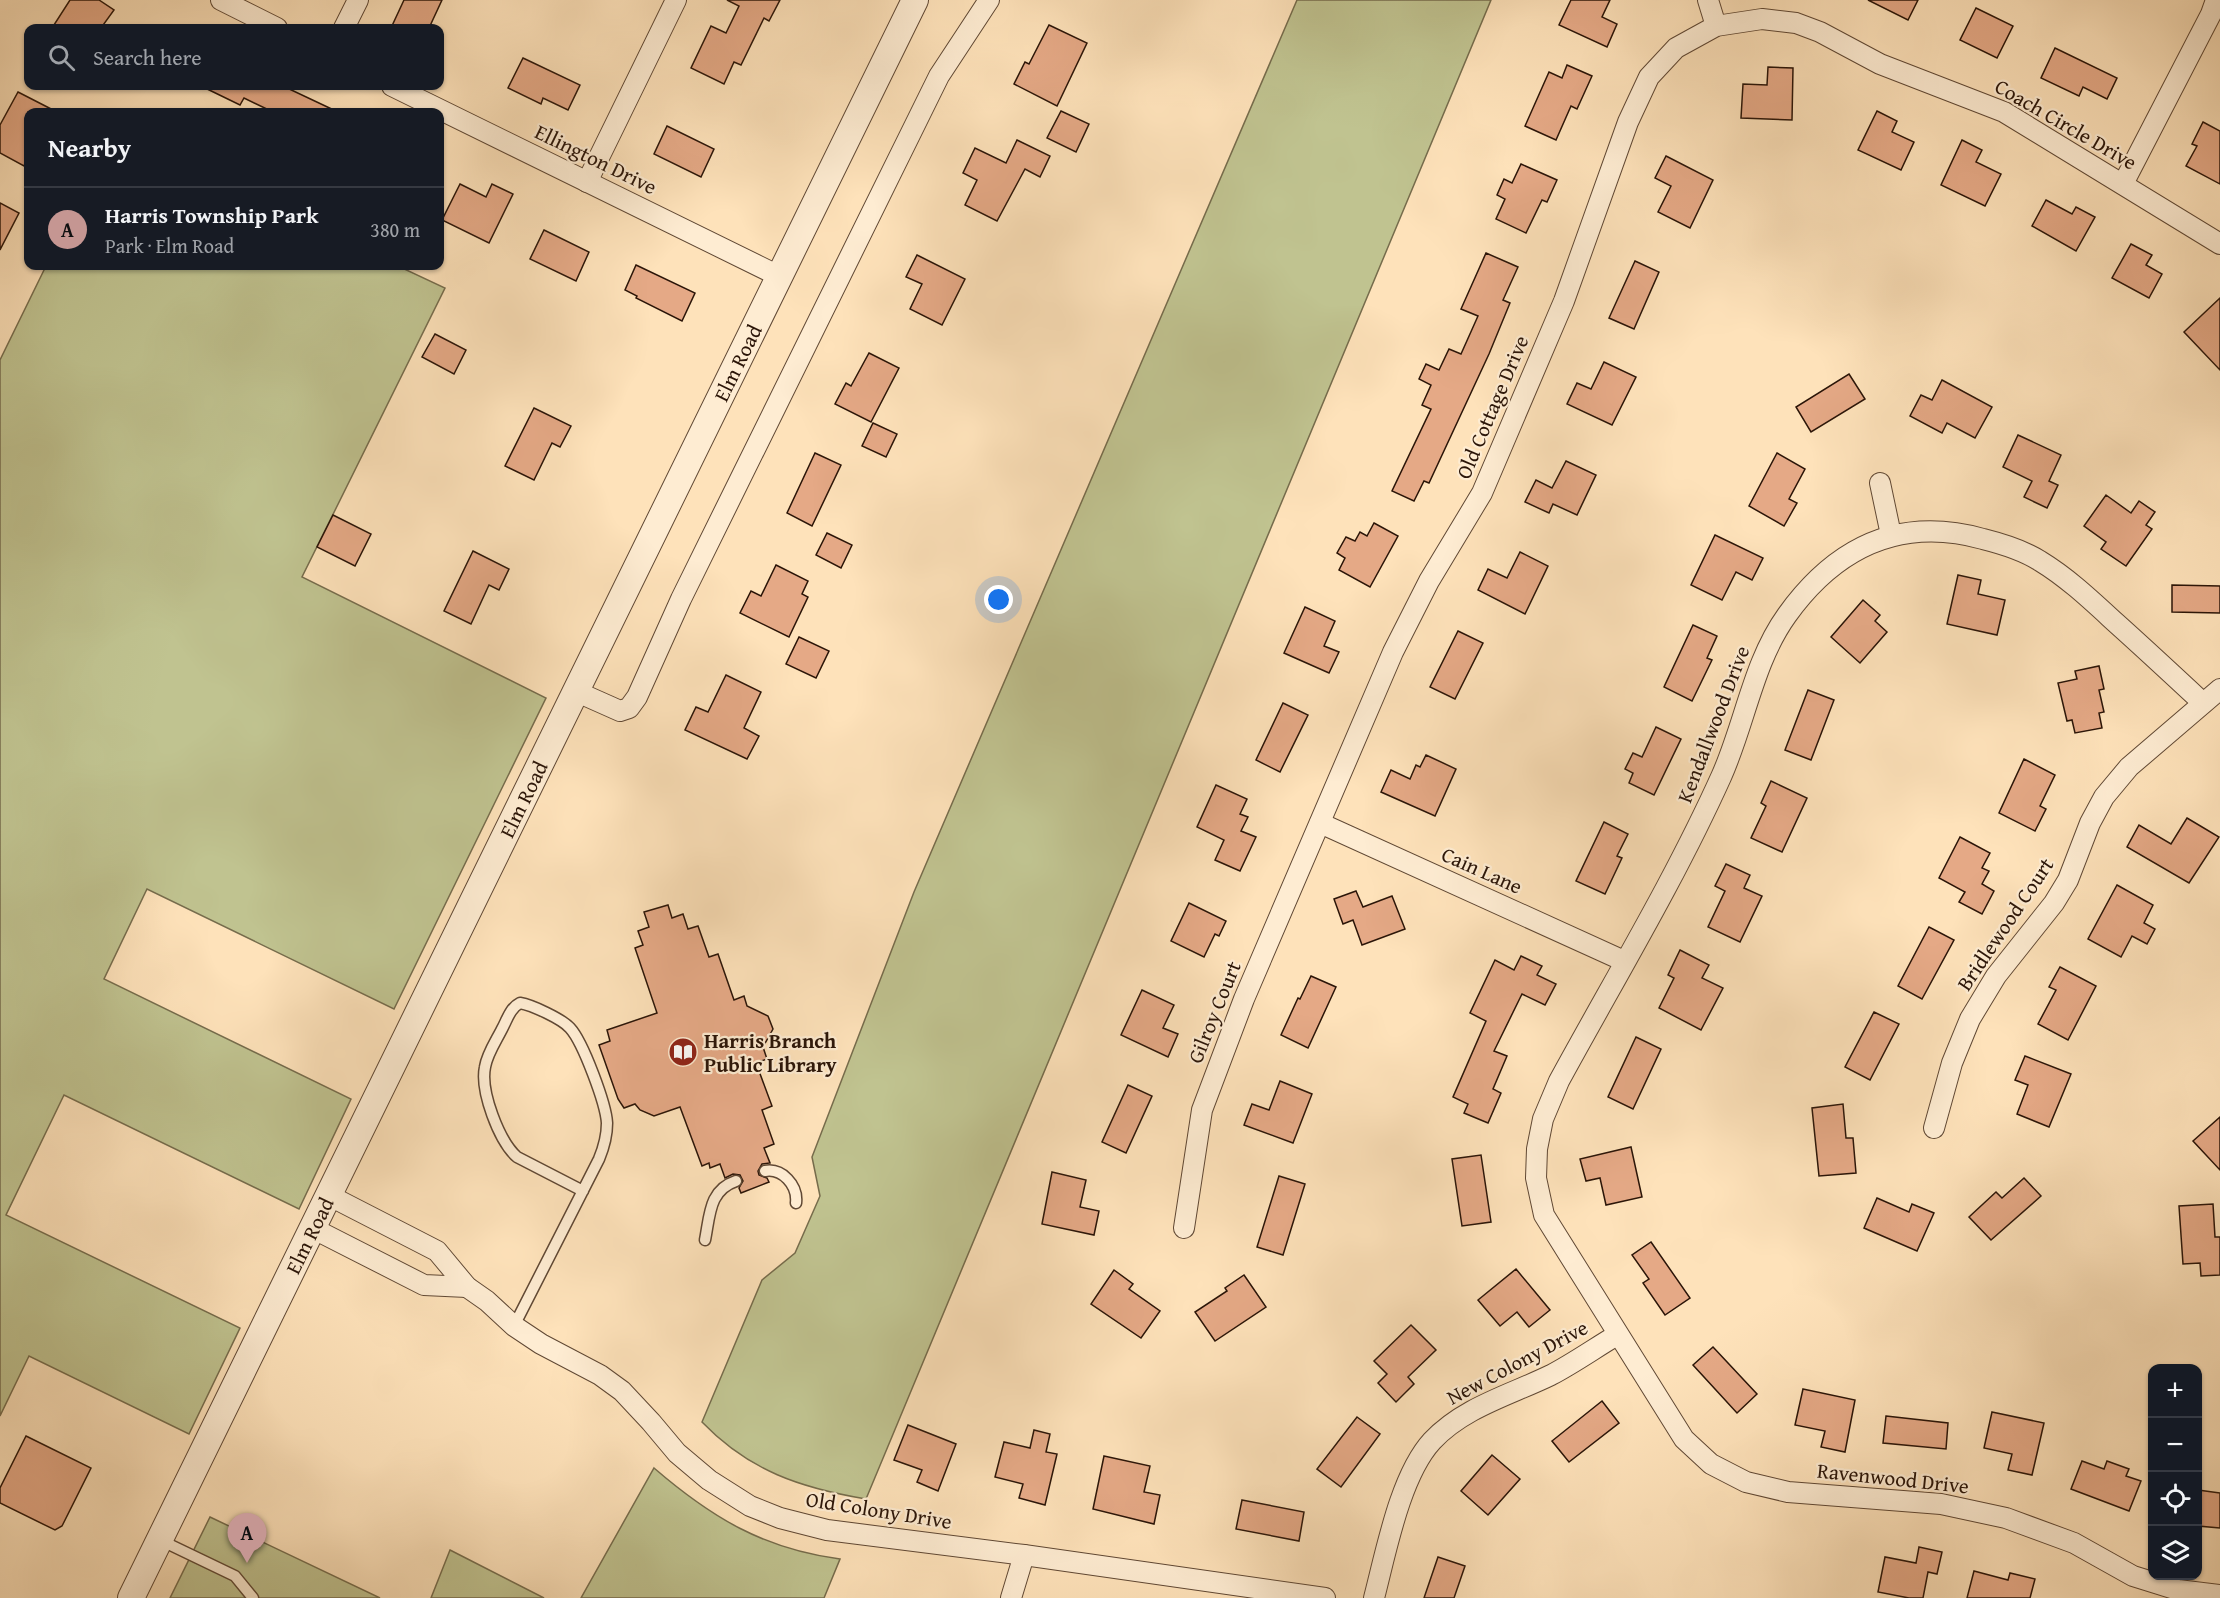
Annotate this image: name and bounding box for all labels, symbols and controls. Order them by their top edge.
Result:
search box [24,24,444,90]
icon: search [45,41,78,74]
text: Search here [93,41,202,73]
street label: Coach Circle Drive [1989,71,2143,177]
street label: Ellington Drive [530,116,662,202]
text: Nearby [48,128,131,167]
text: Harris Township Park [105,199,319,231]
text: A [61,215,74,244]
text: 380 m [370,215,420,244]
text: Park · Elm Road [105,231,234,260]
street label: Elm Road [705,318,769,406]
street label: Old Cottage Drive [1448,330,1536,484]
your location [984,585,1013,614]
street label: Kendallwood Drive [1669,641,1757,807]
street label: Elm Road [491,755,555,843]
street label: Cain Lane [1437,838,1527,902]
street label: Bridlewood Court [1949,851,2061,997]
street label: Gilroy Court [1179,956,1249,1068]
place label: Harris Branch Public Library [704,1025,837,1080]
library icon: Harris Branch Public Library [667,1036,699,1068]
street label: Elm Road [277,1191,341,1279]
street label: New Colony Drive [1441,1312,1593,1412]
map controls [2148,1364,2202,1580]
button: + [2148,1364,2202,1418]
button: − [2148,1418,2202,1472]
street label: Ravenwood Drive [1816,1455,1970,1501]
button: locate [2148,1472,2202,1526]
street label: Old Colony Drive [804,1483,954,1537]
pin: A [228,1514,266,1563]
button: layers [2148,1526,2202,1580]

